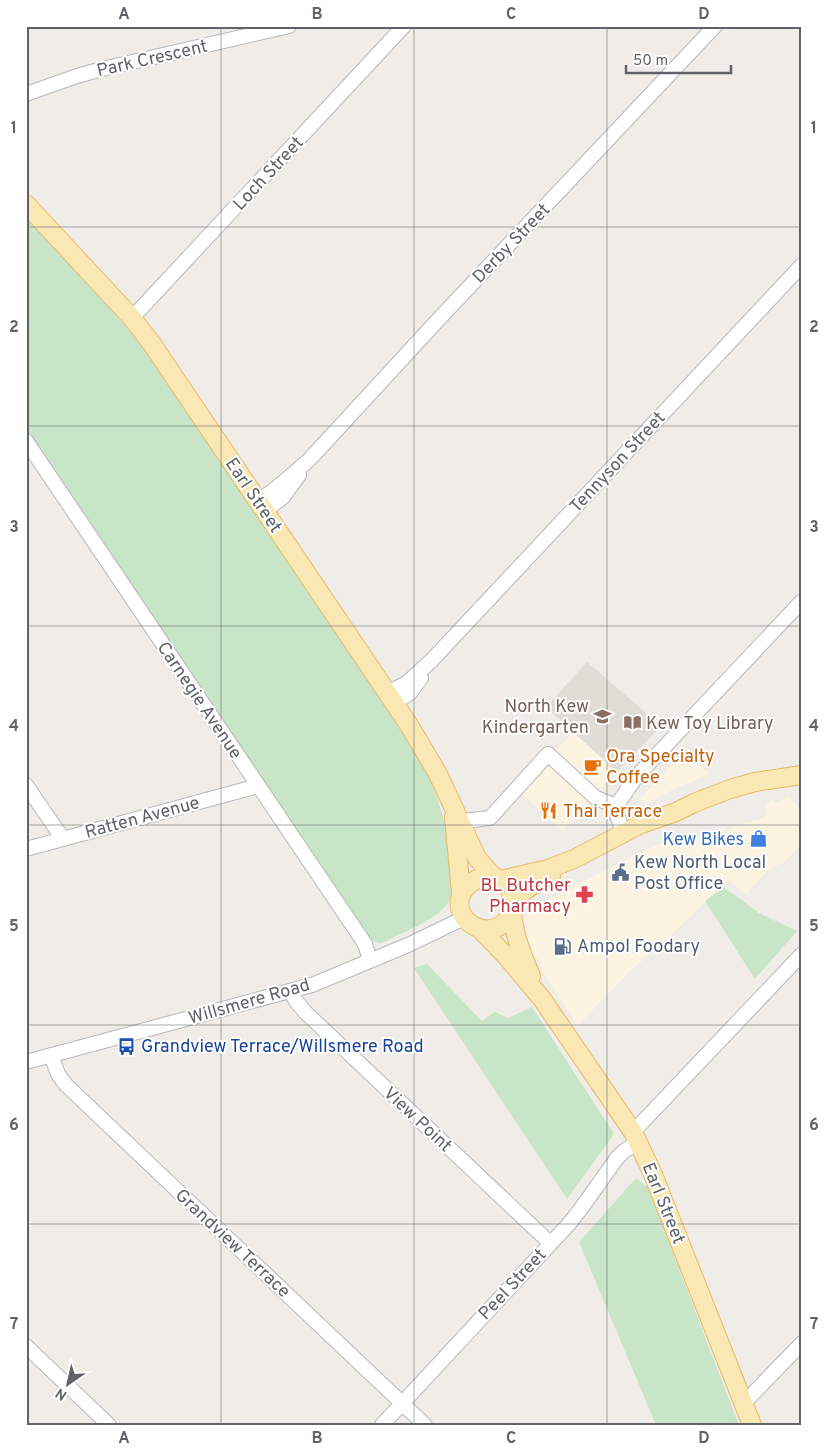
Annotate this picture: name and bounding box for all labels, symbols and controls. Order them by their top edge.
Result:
text: A [118,5,130,25]
text: B [311,5,323,25]
text: C [506,5,516,25]
text: D [698,5,710,25]
street label: Park Crescent [95,36,210,83]
scale bar [626,42,730,74]
text: 50 m [633,52,668,71]
text: 1 [11,119,17,139]
text: 1 [811,119,817,139]
street label: Loch Street [229,132,309,216]
street label: Derby Street [468,199,556,289]
text: 2 [9,318,19,338]
text: 2 [809,318,819,338]
street label: Tennyson Street [565,407,671,519]
street label: Earl Street [219,454,286,538]
text: 3 [9,518,19,538]
text: 3 [809,518,819,538]
street label: Carnegie Avenue [151,638,247,764]
place label: North Kew Kindergarten [482,696,589,740]
school or university icon: North Kew Kindergarten [593,706,613,726]
library icon: Kew Toy Library [622,713,642,733]
place label: Kew Toy Library [646,713,774,736]
text: 4 [9,717,19,737]
text: 4 [809,717,819,737]
place label: Ora Specialty Coffee [606,746,715,790]
cafe icon: Ora Specialty Coffee [582,756,602,776]
street label: Ratten Avenue [82,792,202,845]
restaurant icon: Thai Terrace [539,801,559,821]
place label: Thai Terrace [563,801,662,824]
place label: Kew Bikes [663,829,744,852]
shop icon: Kew Bikes [748,829,768,849]
place label: Kew North Local Post Office [634,852,766,896]
public building icon: Kew North Local Post Office [610,862,630,882]
place label: BL Butcher Pharmacy [481,875,571,919]
pharmacy icon: BL Butcher Pharmacy [575,885,595,905]
text: 5 [9,917,19,937]
text: 5 [809,917,819,937]
fuel station icon: Ampol Foodary [553,936,573,956]
place label: Ampol Foodary [577,936,700,959]
street label: Willsmere Road [186,974,313,1031]
bus stop icon: Grandview Terrace/Willsmere Road [117,1036,137,1056]
place label: Grandview Terrace/Willsmere Road [141,1036,424,1059]
street label: View Point [378,1082,456,1158]
text: 6 [9,1116,19,1136]
text: 6 [809,1116,819,1136]
street label: Earl Street [636,1159,689,1248]
street label: Grandview Terrace [169,1185,295,1304]
street label: Peel Street [474,1244,552,1326]
text: 7 [10,1315,18,1335]
text: 7 [810,1315,818,1335]
north arrow [42,1358,92,1408]
text: N [53,1384,70,1403]
text: A [118,1429,130,1449]
text: B [311,1429,323,1449]
text: C [506,1429,516,1449]
text: D [698,1429,710,1449]

